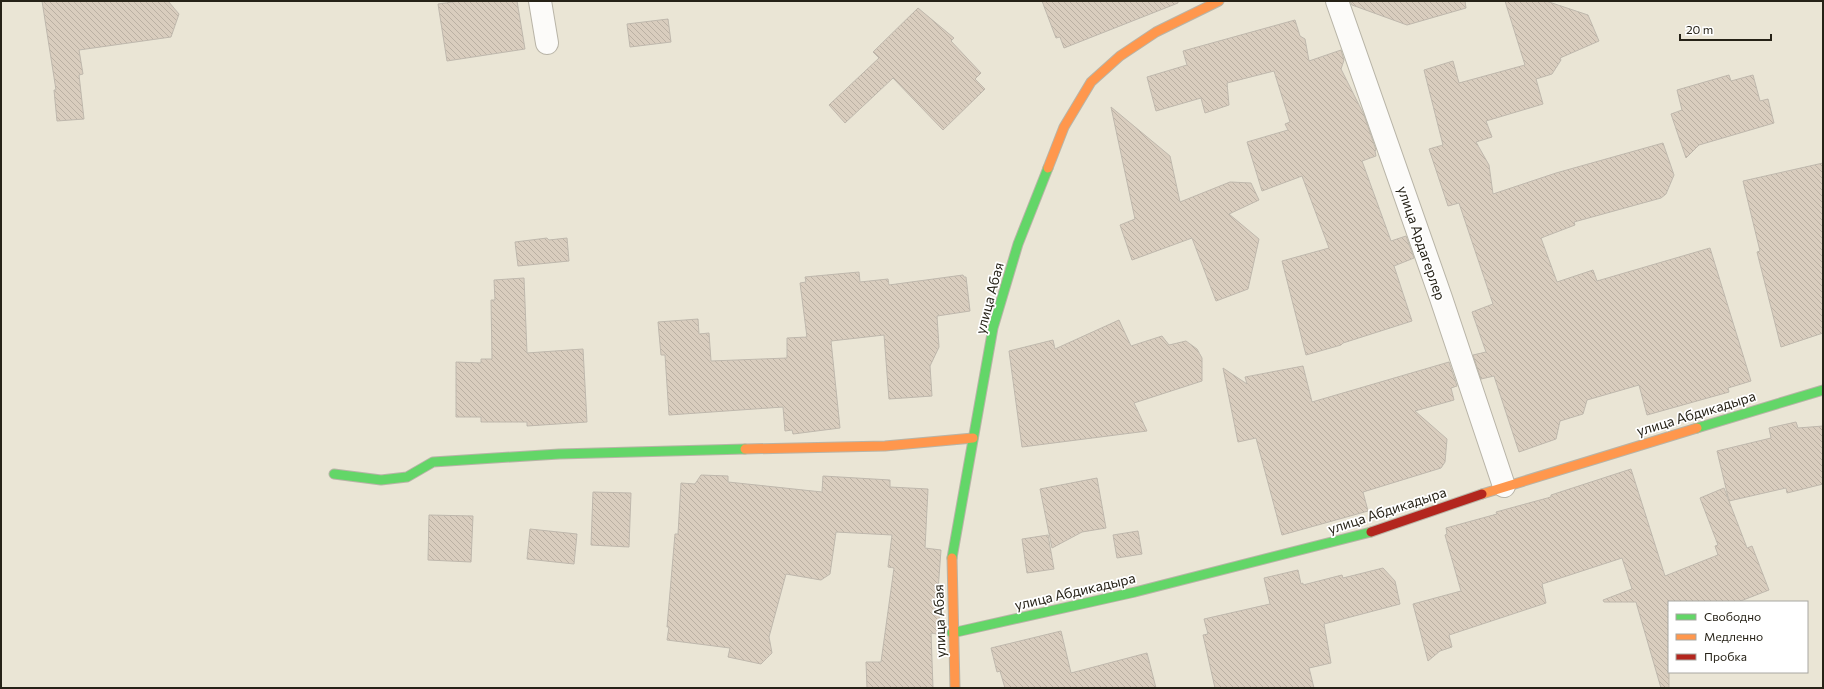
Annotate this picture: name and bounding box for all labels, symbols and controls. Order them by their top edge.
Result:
scale bar [1680,16,1771,42]
text: 20 m [1686,22,1713,36]
street label: улица Ардагерлер [1395,184,1449,302]
street label: улица Абая [971,260,1007,336]
street label: улица Абдикадыра [1634,387,1758,439]
street label: улица Абдикадыра [1326,483,1448,537]
street label: улица Абдикадыра [1013,569,1137,613]
street label: улица Абая [929,584,949,658]
legend [1668,601,1808,673]
text: Свободно [1704,609,1761,623]
text: Медленно [1704,629,1763,643]
text: Пробка [1704,649,1747,663]

